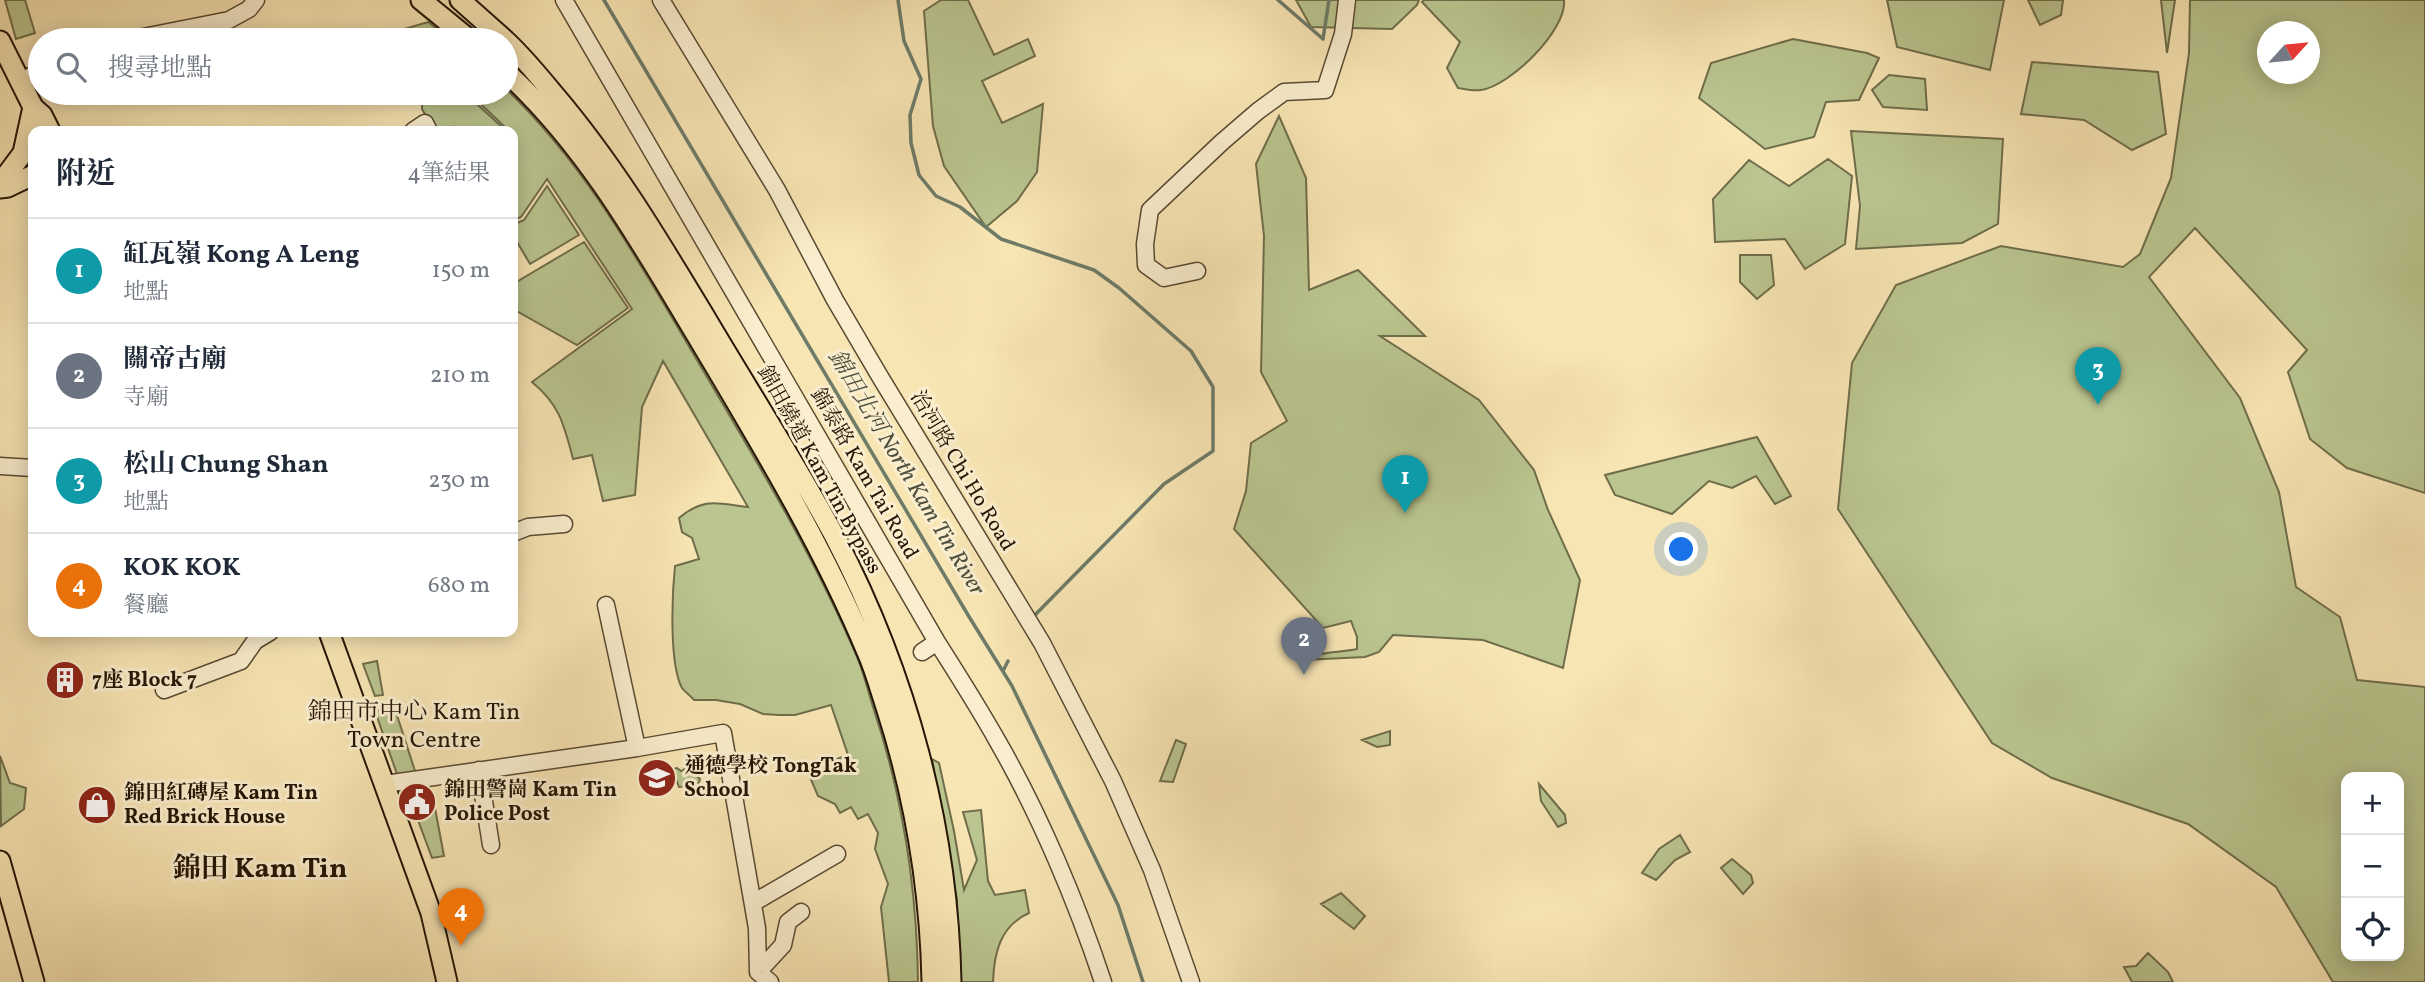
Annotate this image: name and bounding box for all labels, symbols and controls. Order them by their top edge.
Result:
north arrow [2257,21,2320,84]
search box [28,28,518,105]
icon: search [52,48,90,86]
text: 搜尋地點 [108,51,212,87]
text: 附近 [56,154,116,196]
text: 4筆結果 [407,158,490,190]
text: 缸瓦嶺 Kong A Leng [123,237,360,273]
text: 1 [74,255,84,287]
text: 150 m [432,255,490,287]
text: 地點 [123,277,169,309]
text: 關帝古廟 [123,342,227,378]
water label: 錦田北河 North Kam Tin River [820,344,992,602]
pin: 3 [2075,347,2121,405]
text: 2 [73,360,85,392]
text: 210 m [430,360,490,392]
street label: 錦田繞道 Kam Tin Bypass [750,361,888,579]
text: 寺廟 [123,382,169,414]
street label: 錦泰路 Kam Tai Road [803,383,925,565]
street label: 治河路 Chi Ho Road [903,385,1021,557]
text: 松山 Chung Shan [123,447,329,483]
pin: 1 [1382,455,1428,513]
text: 3 [73,465,85,497]
text: 230 m [428,465,490,497]
text: 地點 [123,487,169,519]
your location [1664,532,1698,566]
text: KOK KOK [123,550,241,586]
text: 4 [72,570,86,602]
text: 680 m [428,570,490,602]
text: 餐廳 [123,590,169,622]
pin: 2 [1281,617,1327,675]
building icon: 7座 Block 7 [44,659,86,701]
place label: 7座 Block 7 [92,666,197,695]
district label: 錦田市中心 Kam Tin Town Centre [308,696,520,758]
place label: 通德學校 TongTak School [684,752,857,805]
school or university icon: 通德學校 TongTak School [636,757,678,799]
map controls [2341,772,2404,961]
button: + [2341,772,2404,835]
place label: 錦田警崗 Kam Tin Police Post [444,776,617,829]
place label: 錦田紅磚屋 Kam Tin Red Brick House [124,779,318,832]
public building icon: 錦田警崗 Kam Tin Police Post [396,781,438,823]
shop icon: 錦田紅磚屋 Kam Tin Red Brick House [76,784,118,826]
button: − [2341,835,2404,898]
district label: 錦田 Kam Tin [173,850,347,889]
pin: 4 [438,888,484,946]
button: locate [2341,898,2404,961]

